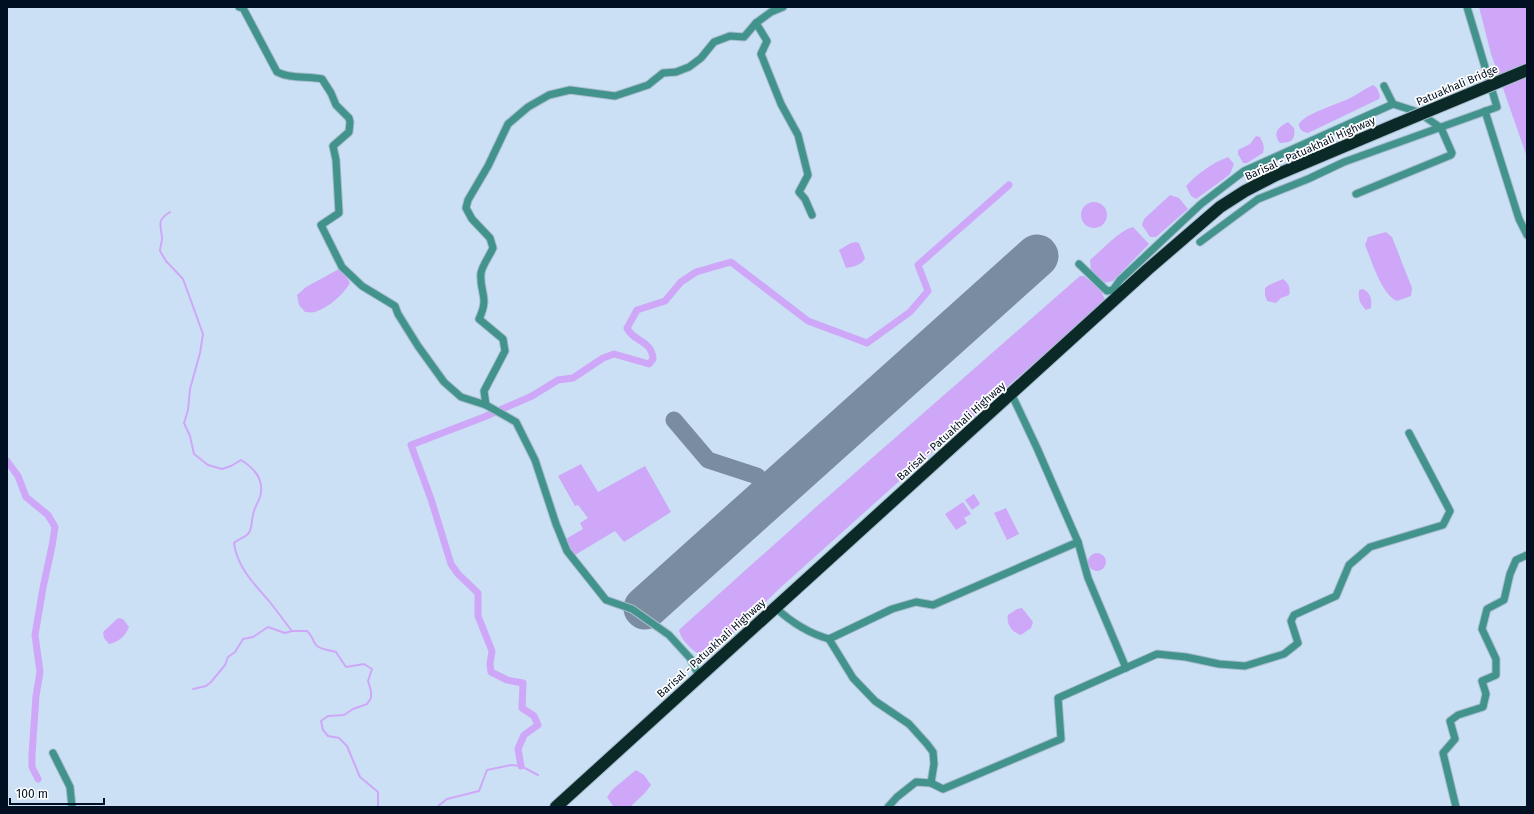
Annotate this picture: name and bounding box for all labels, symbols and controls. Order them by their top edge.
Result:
street label: Patuakhali Bridge [1414,62,1500,109]
street label: Barisal - Patuakhali Highway [1243,114,1378,183]
street label: Barisal - Patuakhali Highway [894,379,1009,484]
street label: Barisal - Patuakhali Highway [654,596,769,701]
scale bar [10,780,104,806]
text: 100 m [16,787,48,801]

